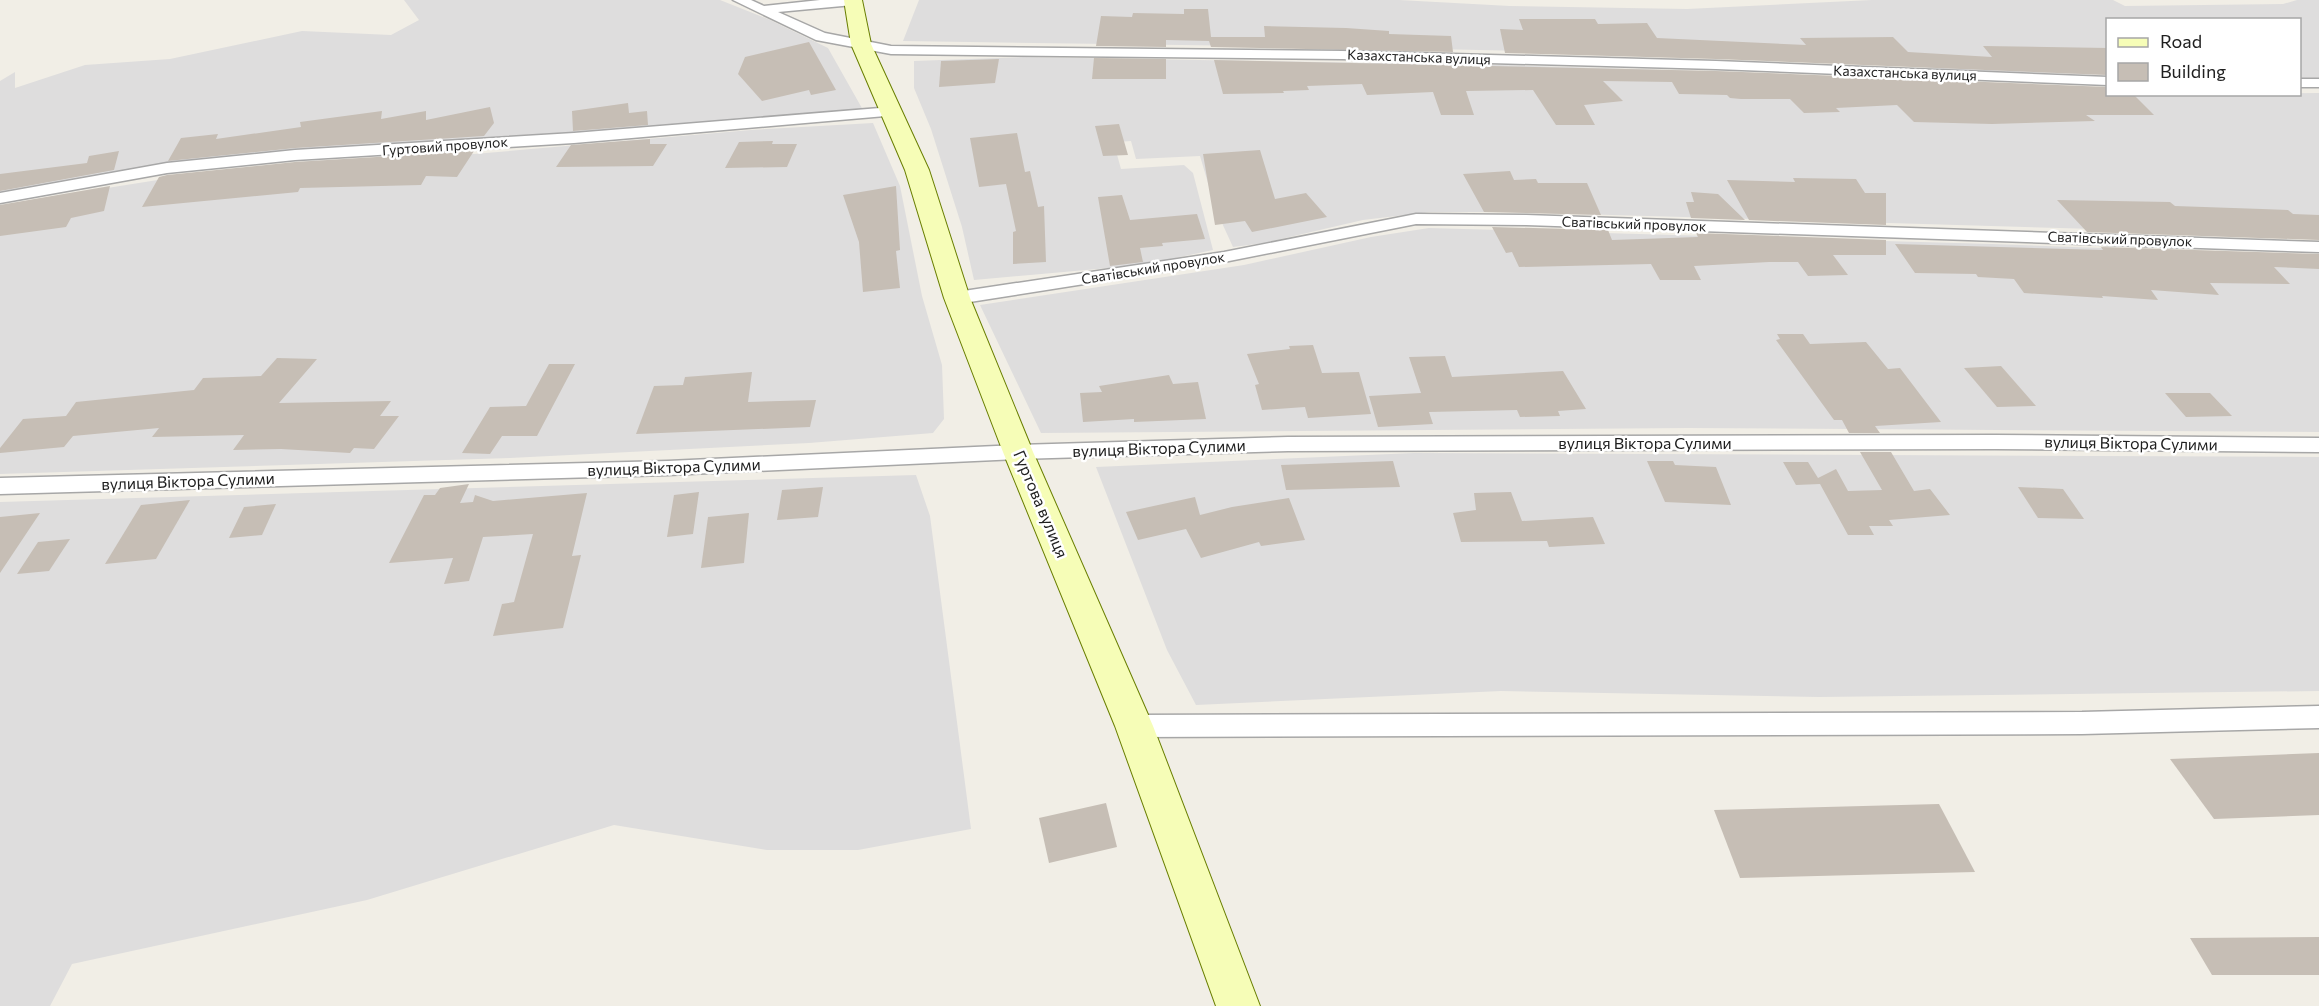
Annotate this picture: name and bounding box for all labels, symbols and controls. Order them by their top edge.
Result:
legend [2106,18,2301,96]
text: Road [2160,30,2202,52]
street label: Казахстанська вулиця [1347,45,1491,68]
text: Building [2160,60,2226,82]
street label: Казахстанська вулиця [1833,61,1977,84]
street label: Гуртовий провулок [382,133,509,158]
street label: Сватівський провулок [1561,212,1707,235]
street label: Сватівський провулок [2047,227,2193,250]
street label: Сватівський провулок [1080,248,1226,287]
street label: вулиця Віктора Сулими [2044,431,2218,454]
street label: вулиця Віктора Сулими [1558,433,1732,452]
street label: вулиця Віктора Сулими [1072,435,1246,460]
street label: Гуртова вулиця [1010,447,1073,560]
street label: вулиця Віктора Сулими [587,454,761,479]
street label: вулиця Віктора Сулими [101,468,275,493]

